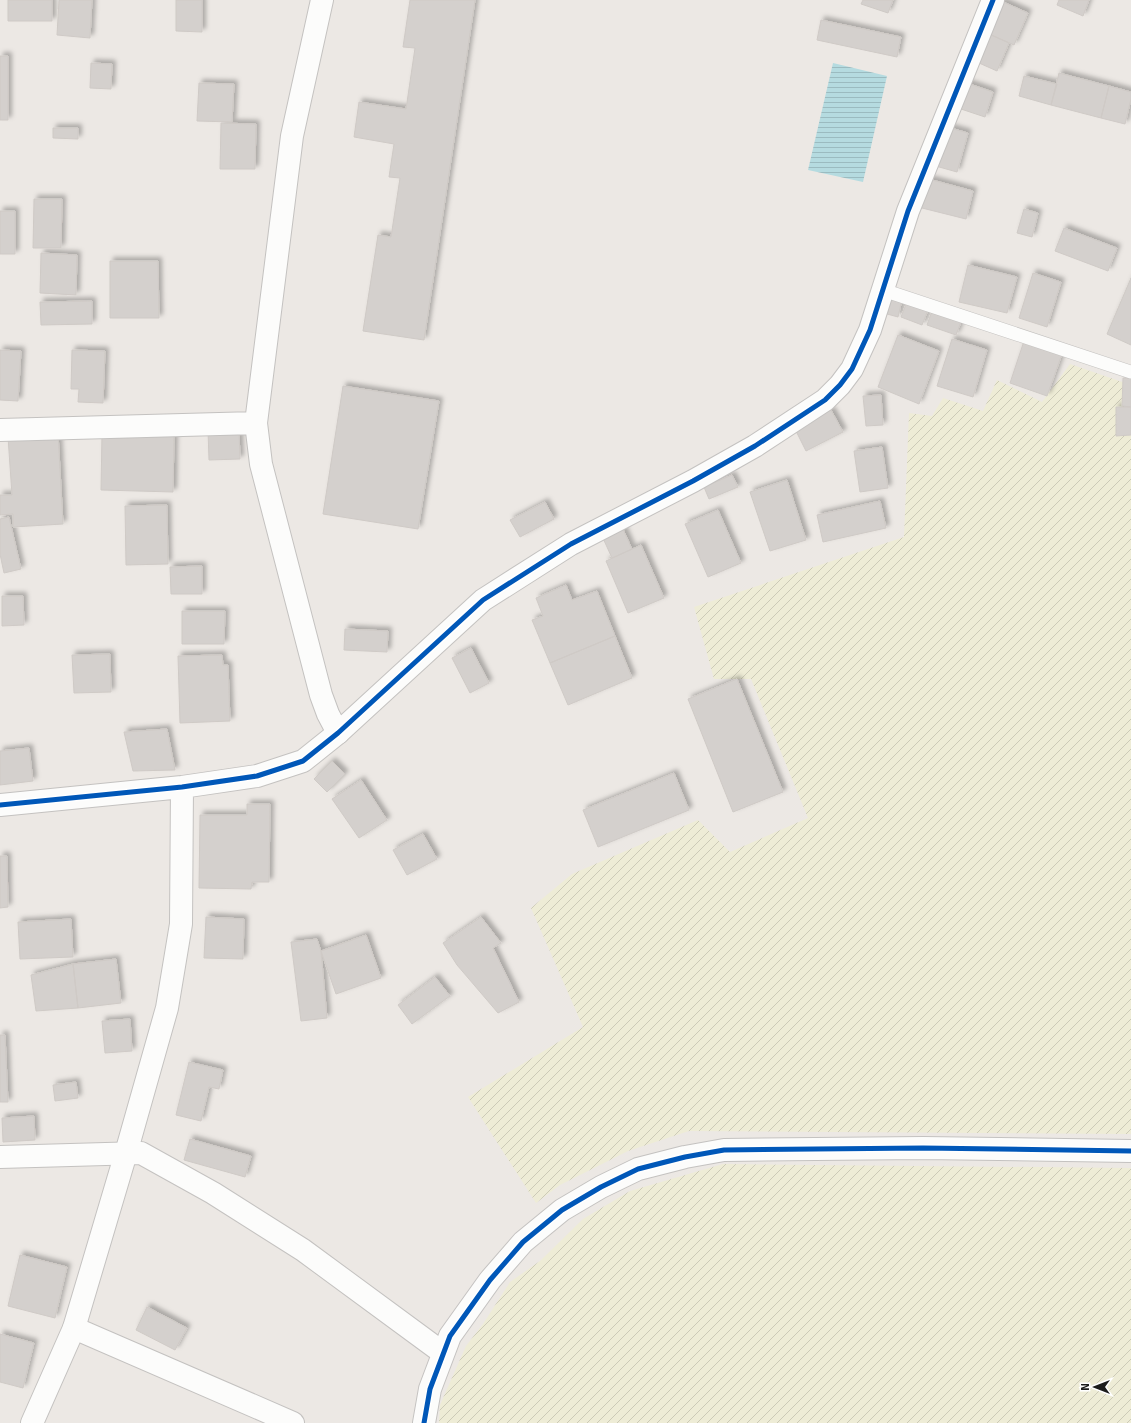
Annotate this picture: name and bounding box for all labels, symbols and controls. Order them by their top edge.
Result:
north arrow [1075,1367,1115,1407]
text: N [1079,1383,1092,1391]

